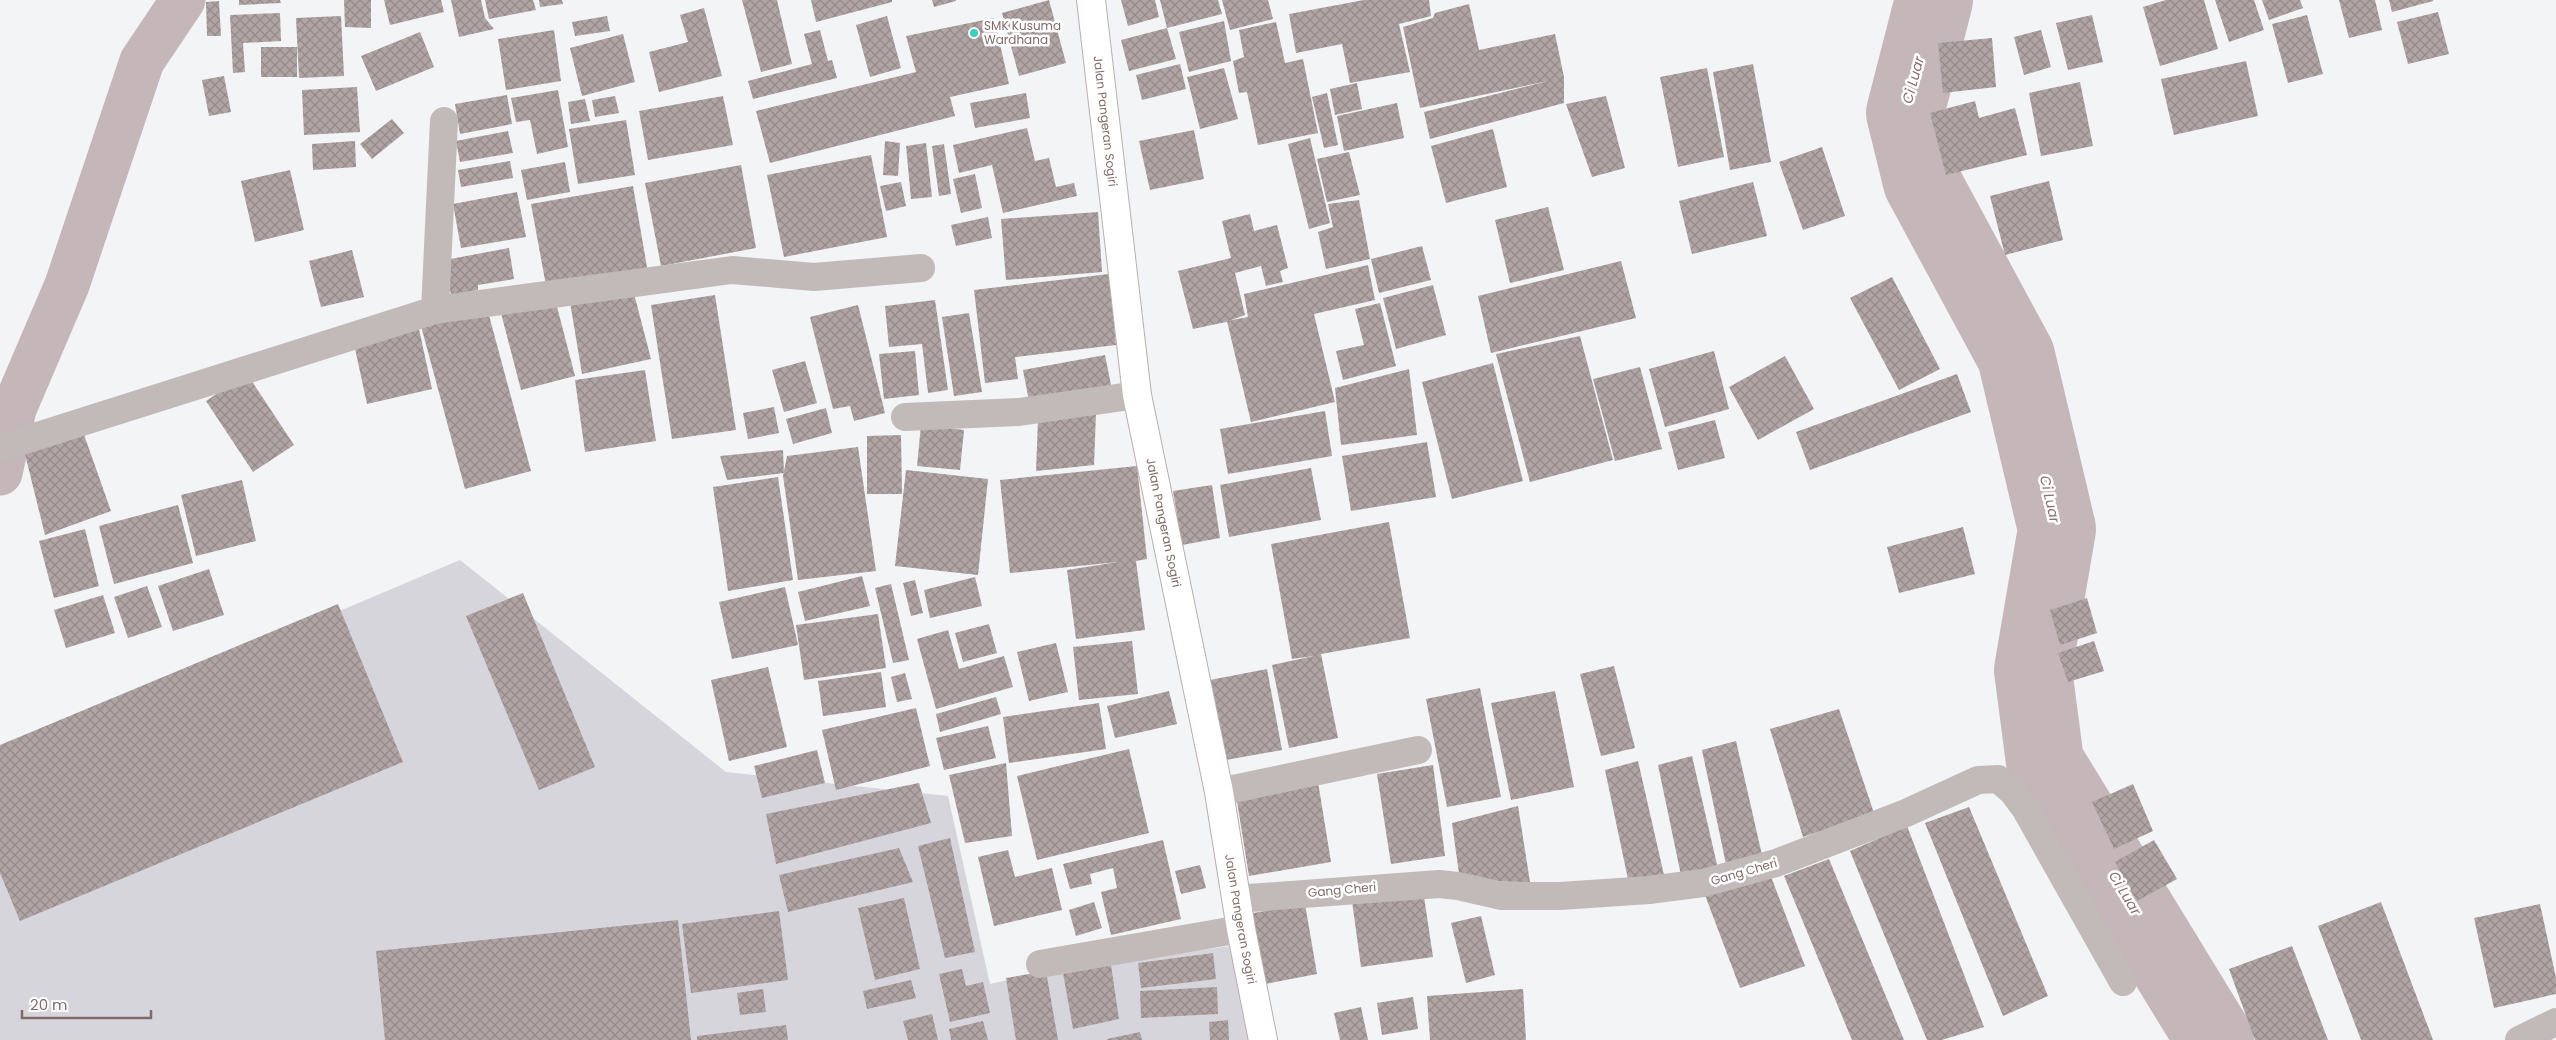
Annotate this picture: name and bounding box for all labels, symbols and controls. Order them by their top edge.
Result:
place label: SMK Kusuma Wardhana [984,17,1061,48]
marker: SMK Kusuma Wardhana [968,27,980,39]
water label: Ci Luar [1897,53,1929,106]
street label: Jalan Pangeran Sogiri [1090,55,1122,188]
street label: Jalan Pangeran Sogiri [1142,456,1185,589]
water label: Ci Luar [2035,473,2065,525]
street label: Jalan Pangeran Sogiri [1221,853,1261,986]
street label: Gang Cheri [1709,854,1779,889]
water label: Ci Luar [2104,867,2146,919]
street label: Gang Cheri [1307,878,1377,901]
scale bar [22,988,151,1020]
text: 20 m [30,994,68,1015]

